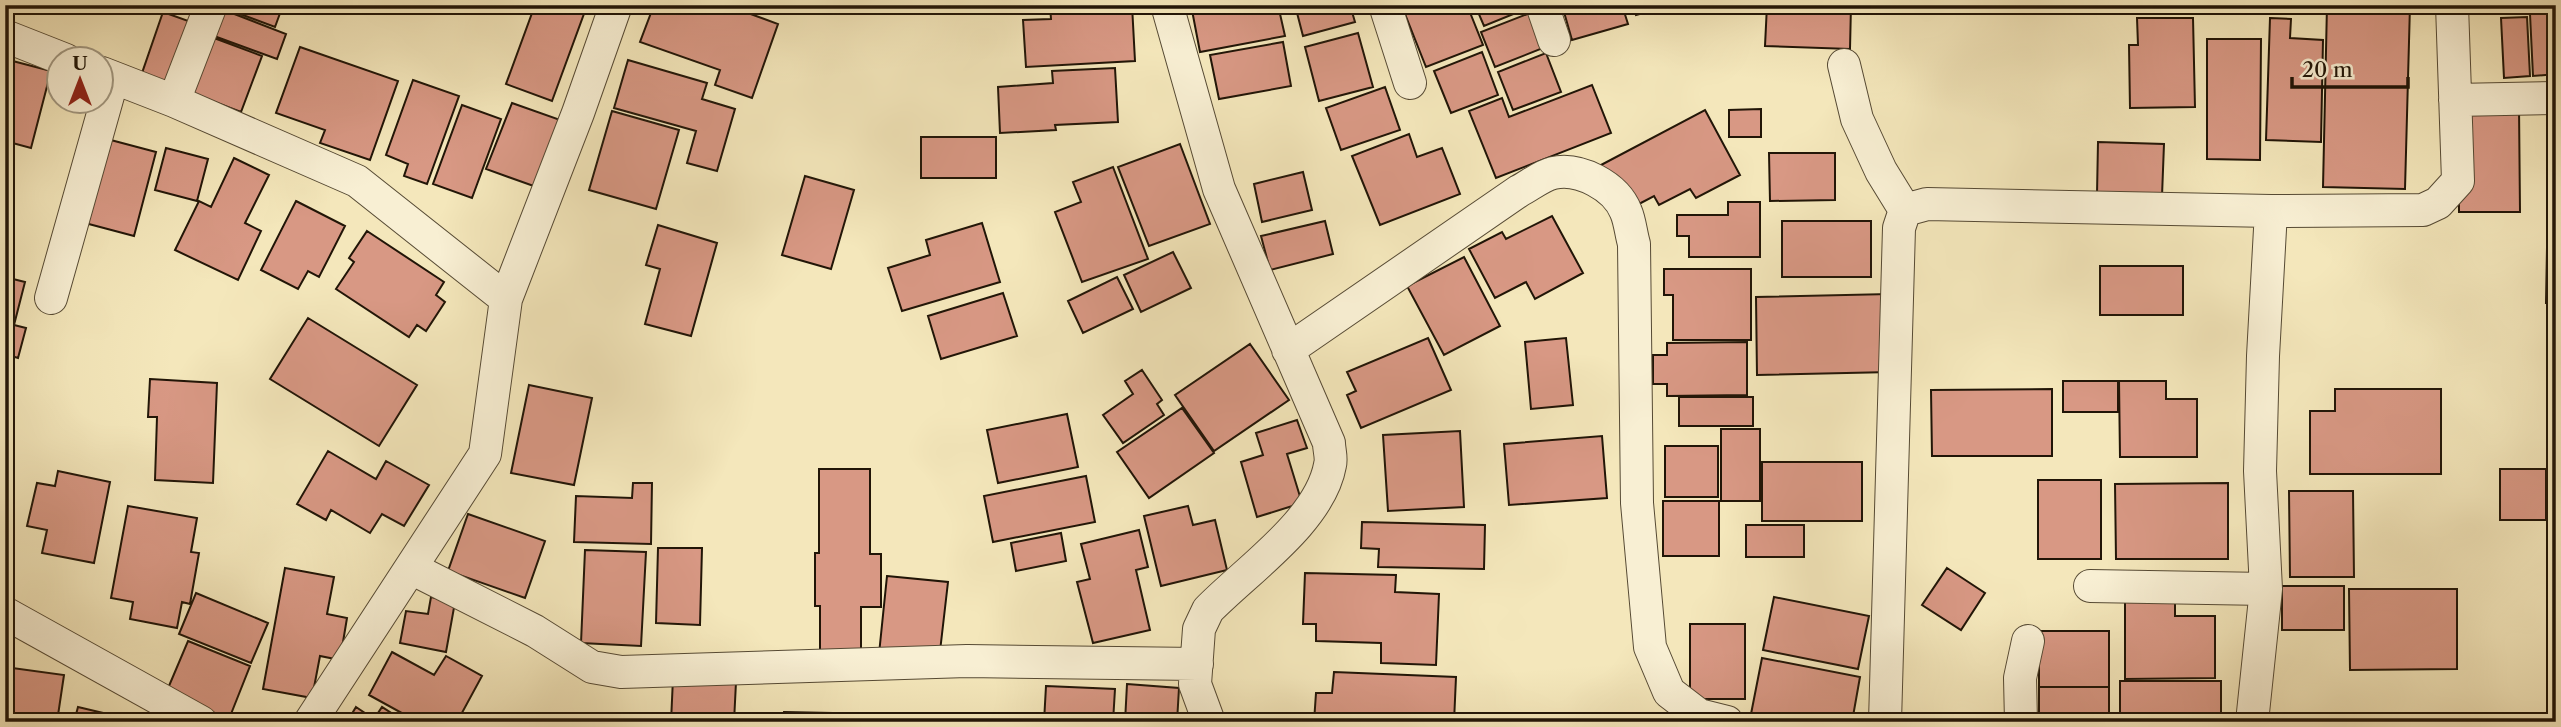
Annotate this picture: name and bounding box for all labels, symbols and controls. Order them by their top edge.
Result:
north arrow [46,46,116,116]
scale bar [2292,46,2407,90]
text: U [72,52,88,75]
text: 20 m [2302,57,2353,82]

